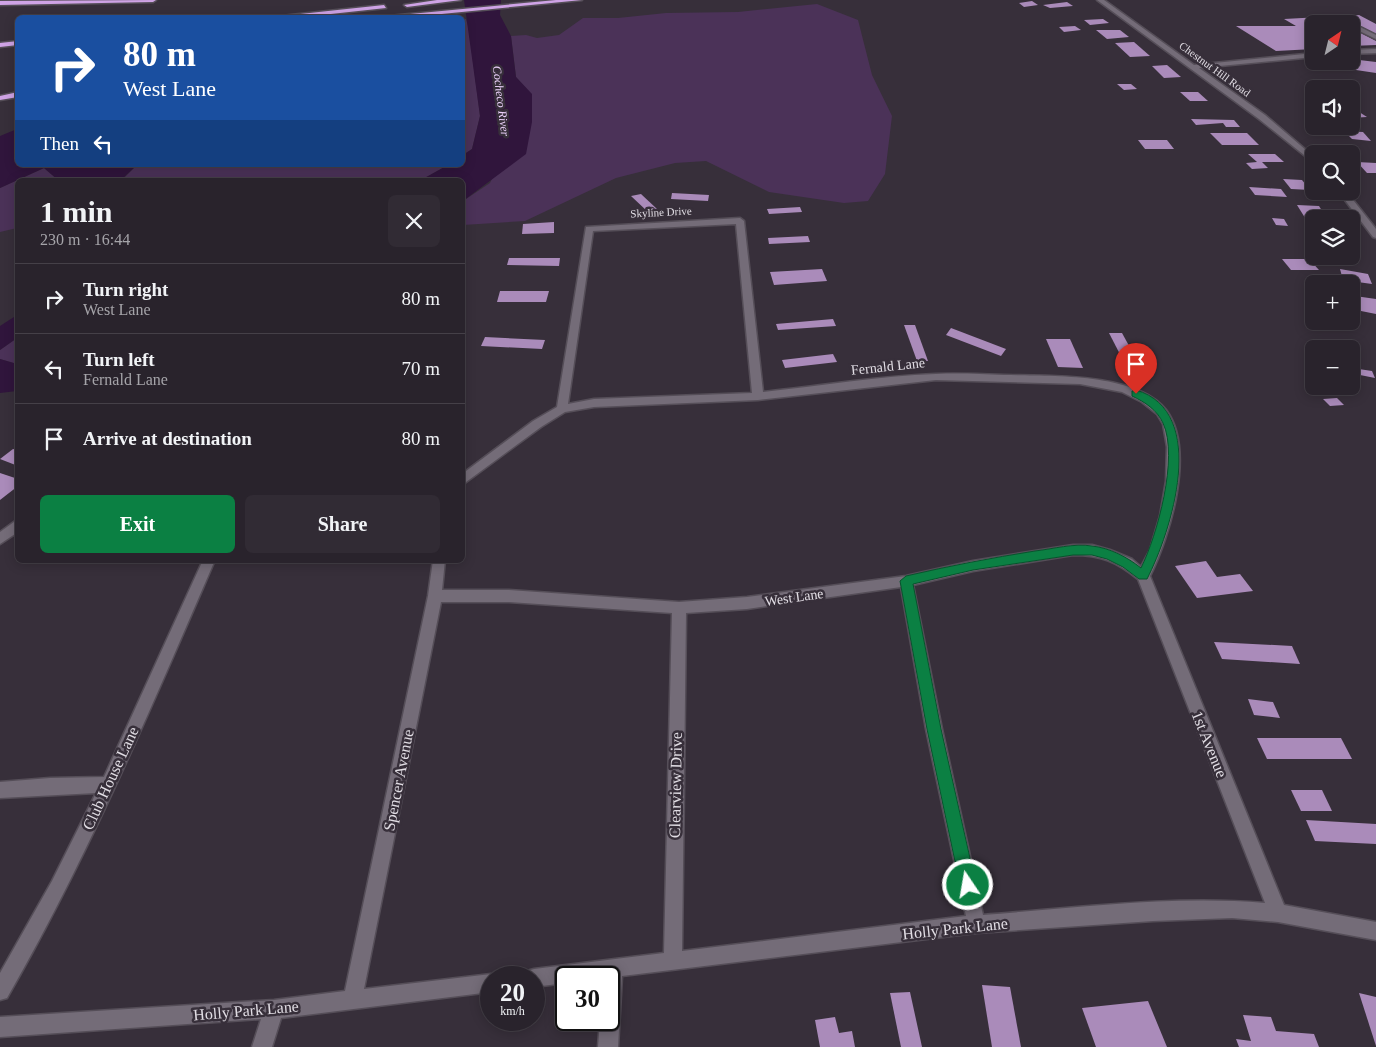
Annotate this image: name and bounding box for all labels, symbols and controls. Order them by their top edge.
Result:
north arrow [1305,15,1360,70]
map controls [1305,15,1360,395]
icon: right [40,35,105,100]
text: 80 m [123,35,196,74]
street label: Chestnut Hill Road [1177,39,1253,99]
water label: Cocheco River [490,65,512,137]
text: West Lane [123,76,216,101]
button: sound [1305,80,1360,135]
icon: left [89,130,117,158]
text: Then [40,133,79,154]
button: search [1305,145,1360,200]
text: 1 min [40,195,113,228]
button: close [388,195,440,247]
street label: Skyline Drive [630,204,692,220]
button: layers [1305,210,1360,265]
text: 230 m · 16:44 [40,231,130,248]
button: + [1305,275,1360,330]
text: Turn right [83,279,168,300]
icon: right [40,285,68,313]
text: 80 m [401,288,440,309]
text: West Lane [83,301,151,318]
button: − [1305,340,1360,395]
pin [1115,343,1157,394]
text: Turn left [83,349,155,370]
icon: arrive [1122,350,1150,378]
icon: left [40,355,68,383]
street label: Fernald Lane [850,355,926,378]
text: 70 m [401,358,440,379]
text: Fernald Lane [83,371,168,388]
icon: arrive [40,425,68,453]
text: Arrive at destination [83,428,252,449]
text: 80 m [401,428,440,449]
button: Exit [40,495,235,553]
button: Share [245,495,440,553]
street label: West Lane [764,586,824,609]
street label: 1st Avenue [1188,708,1231,780]
street label: Club House Lane [79,724,142,833]
street label: Spencer Avenue [380,728,418,833]
street label: Clearview Drive [666,732,685,838]
position arrow [941,858,993,910]
street label: Holly Park Lane [902,915,1009,943]
speed limit sign: 30 [555,966,620,1031]
text: 20 [500,979,525,1006]
street label: Holly Park Lane [193,997,300,1025]
text: km/h [500,1004,525,1018]

